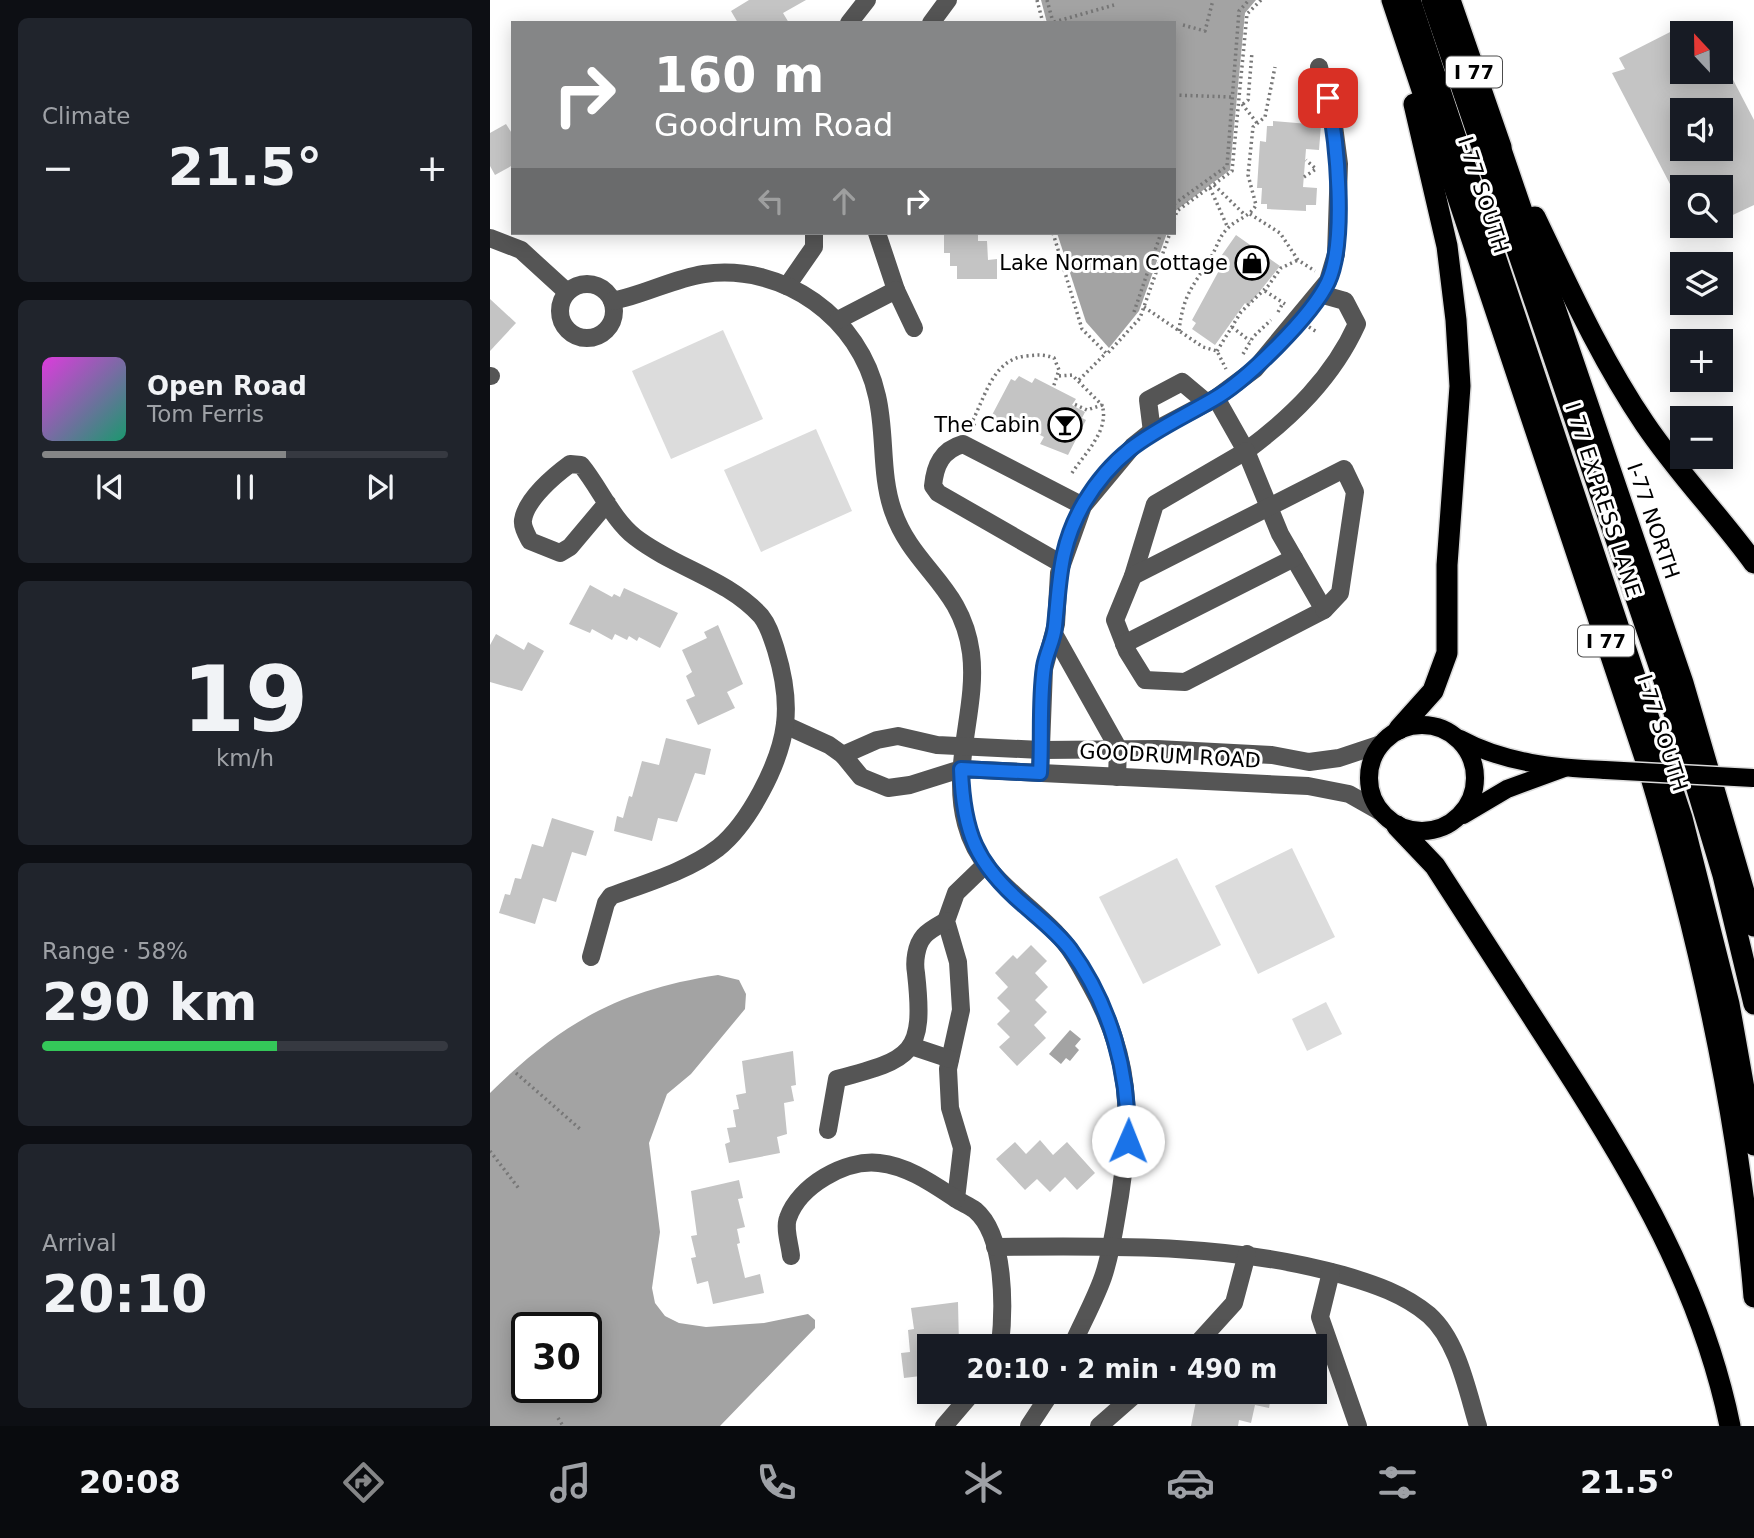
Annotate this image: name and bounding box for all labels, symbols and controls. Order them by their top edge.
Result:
north arrow [1670,21,1732,84]
map controls [1670,21,1733,469]
text: 160 m [654,47,824,104]
icon: right [539,49,630,140]
road number: I 77 [1446,57,1502,88]
pin [1298,68,1358,128]
icon: arrive [1309,79,1347,117]
button: sound [1670,98,1733,161]
text: Climate [42,103,131,129]
text: Goodrum Road [654,106,893,144]
street label: I-77 SOUTH [1453,134,1513,256]
text: 21.5° [168,137,322,197]
text: − [42,146,74,190]
text: + [416,146,448,190]
button: search [1670,175,1733,238]
icon: left [752,182,790,220]
icon: ahead [825,182,863,220]
icon: right [898,182,936,220]
shop icon: Lake Norman Cottage [1233,244,1271,282]
place label: Lake Norman Cottage [999,251,1228,275]
button: layers [1670,252,1733,315]
button: + [1670,329,1733,392]
text: Open Road [147,371,307,401]
street label: I 77 EXPRESS LANE [1560,400,1646,600]
text: Tom Ferris [147,401,264,427]
bar icon: The Cabin [1046,406,1084,444]
button: − [1670,406,1733,469]
place label: The Cabin [933,413,1040,437]
street label: I-77 NORTH [1622,460,1684,582]
icon: previous [91,468,129,506]
icon: pause [226,468,264,506]
icon: next [361,468,399,506]
road number: I 77 [1578,626,1634,656]
text: 19 [182,647,308,752]
street label: I-77 SOUTH [1632,672,1692,794]
street label: GOODRUM ROAD [1079,739,1261,773]
text: km/h [216,745,274,771]
text: Range · 58% [42,938,188,964]
text: 290 km [42,972,257,1032]
position arrow [1091,1104,1165,1178]
text: Arrival [42,1230,117,1256]
text: 20:10 [42,1264,208,1324]
speed limit sign: 30 [511,1312,602,1403]
text: 20:10 · 2 min · 490 m [967,1354,1277,1384]
icon: directions [339,1458,388,1507]
icon: music [546,1458,595,1507]
icon: phone [752,1458,801,1507]
icon: climate [959,1458,1008,1507]
icon: car [1166,1458,1215,1507]
icon: filters [1373,1458,1422,1507]
text: 20:08 [79,1463,181,1501]
text: 21.5° [1580,1463,1675,1501]

